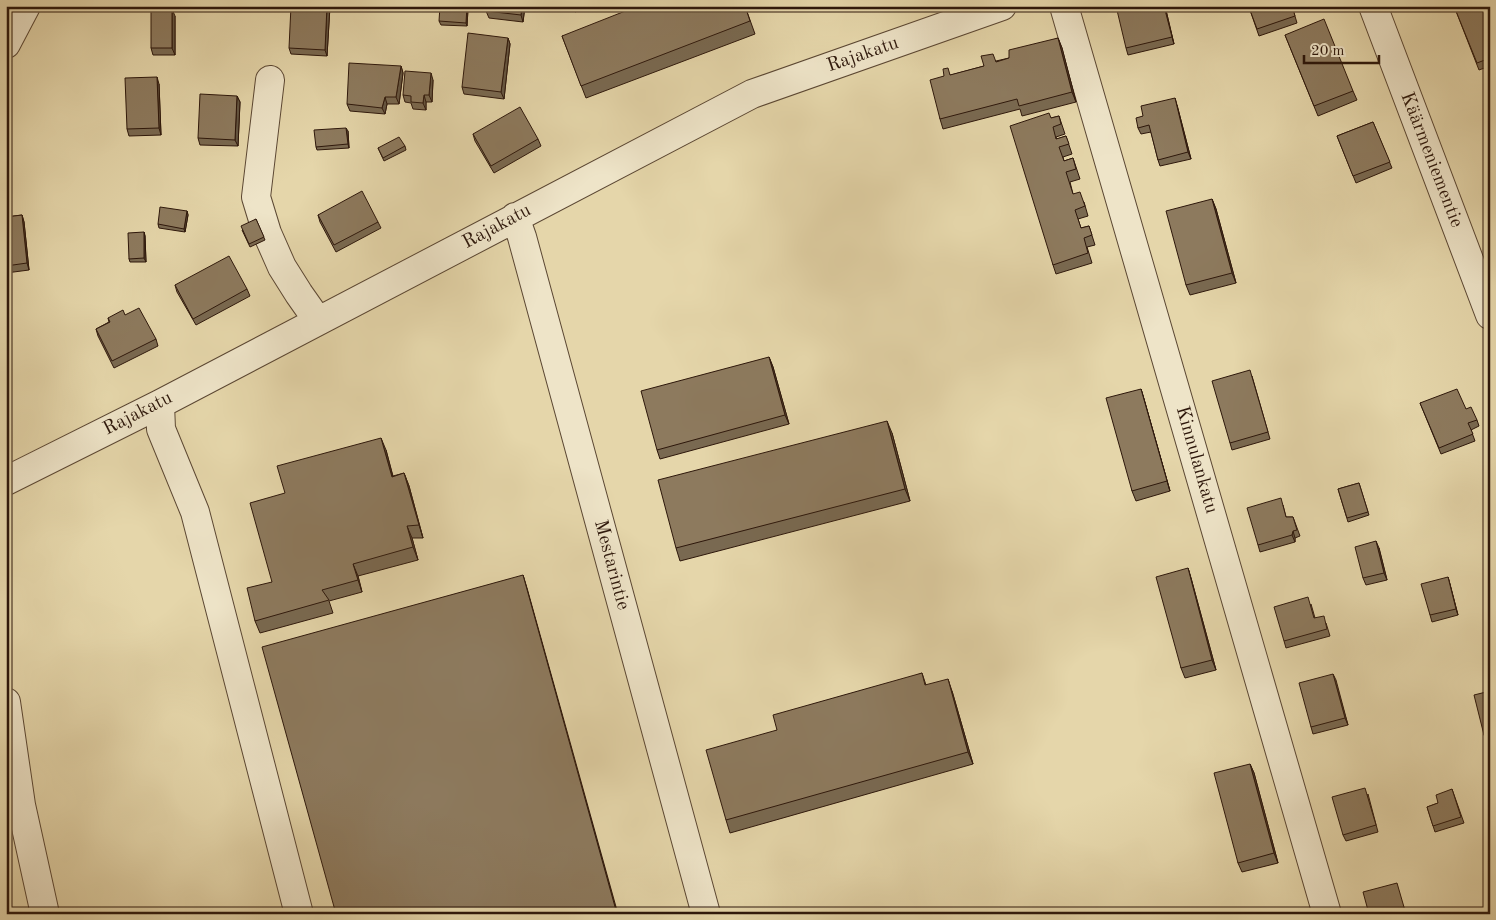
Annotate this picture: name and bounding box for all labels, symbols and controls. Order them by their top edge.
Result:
scale bar [1304,32,1378,64]
street label: Rajakatu [825,34,901,76]
text: 20 m [1311,44,1345,59]
street label: Käärmeniementie [1396,90,1466,230]
street label: Rajakatu [460,201,534,253]
street label: Rajakatu [100,389,176,439]
street label: Kinnulankatu [1172,404,1220,516]
street label: Mestarintie [590,518,632,612]

